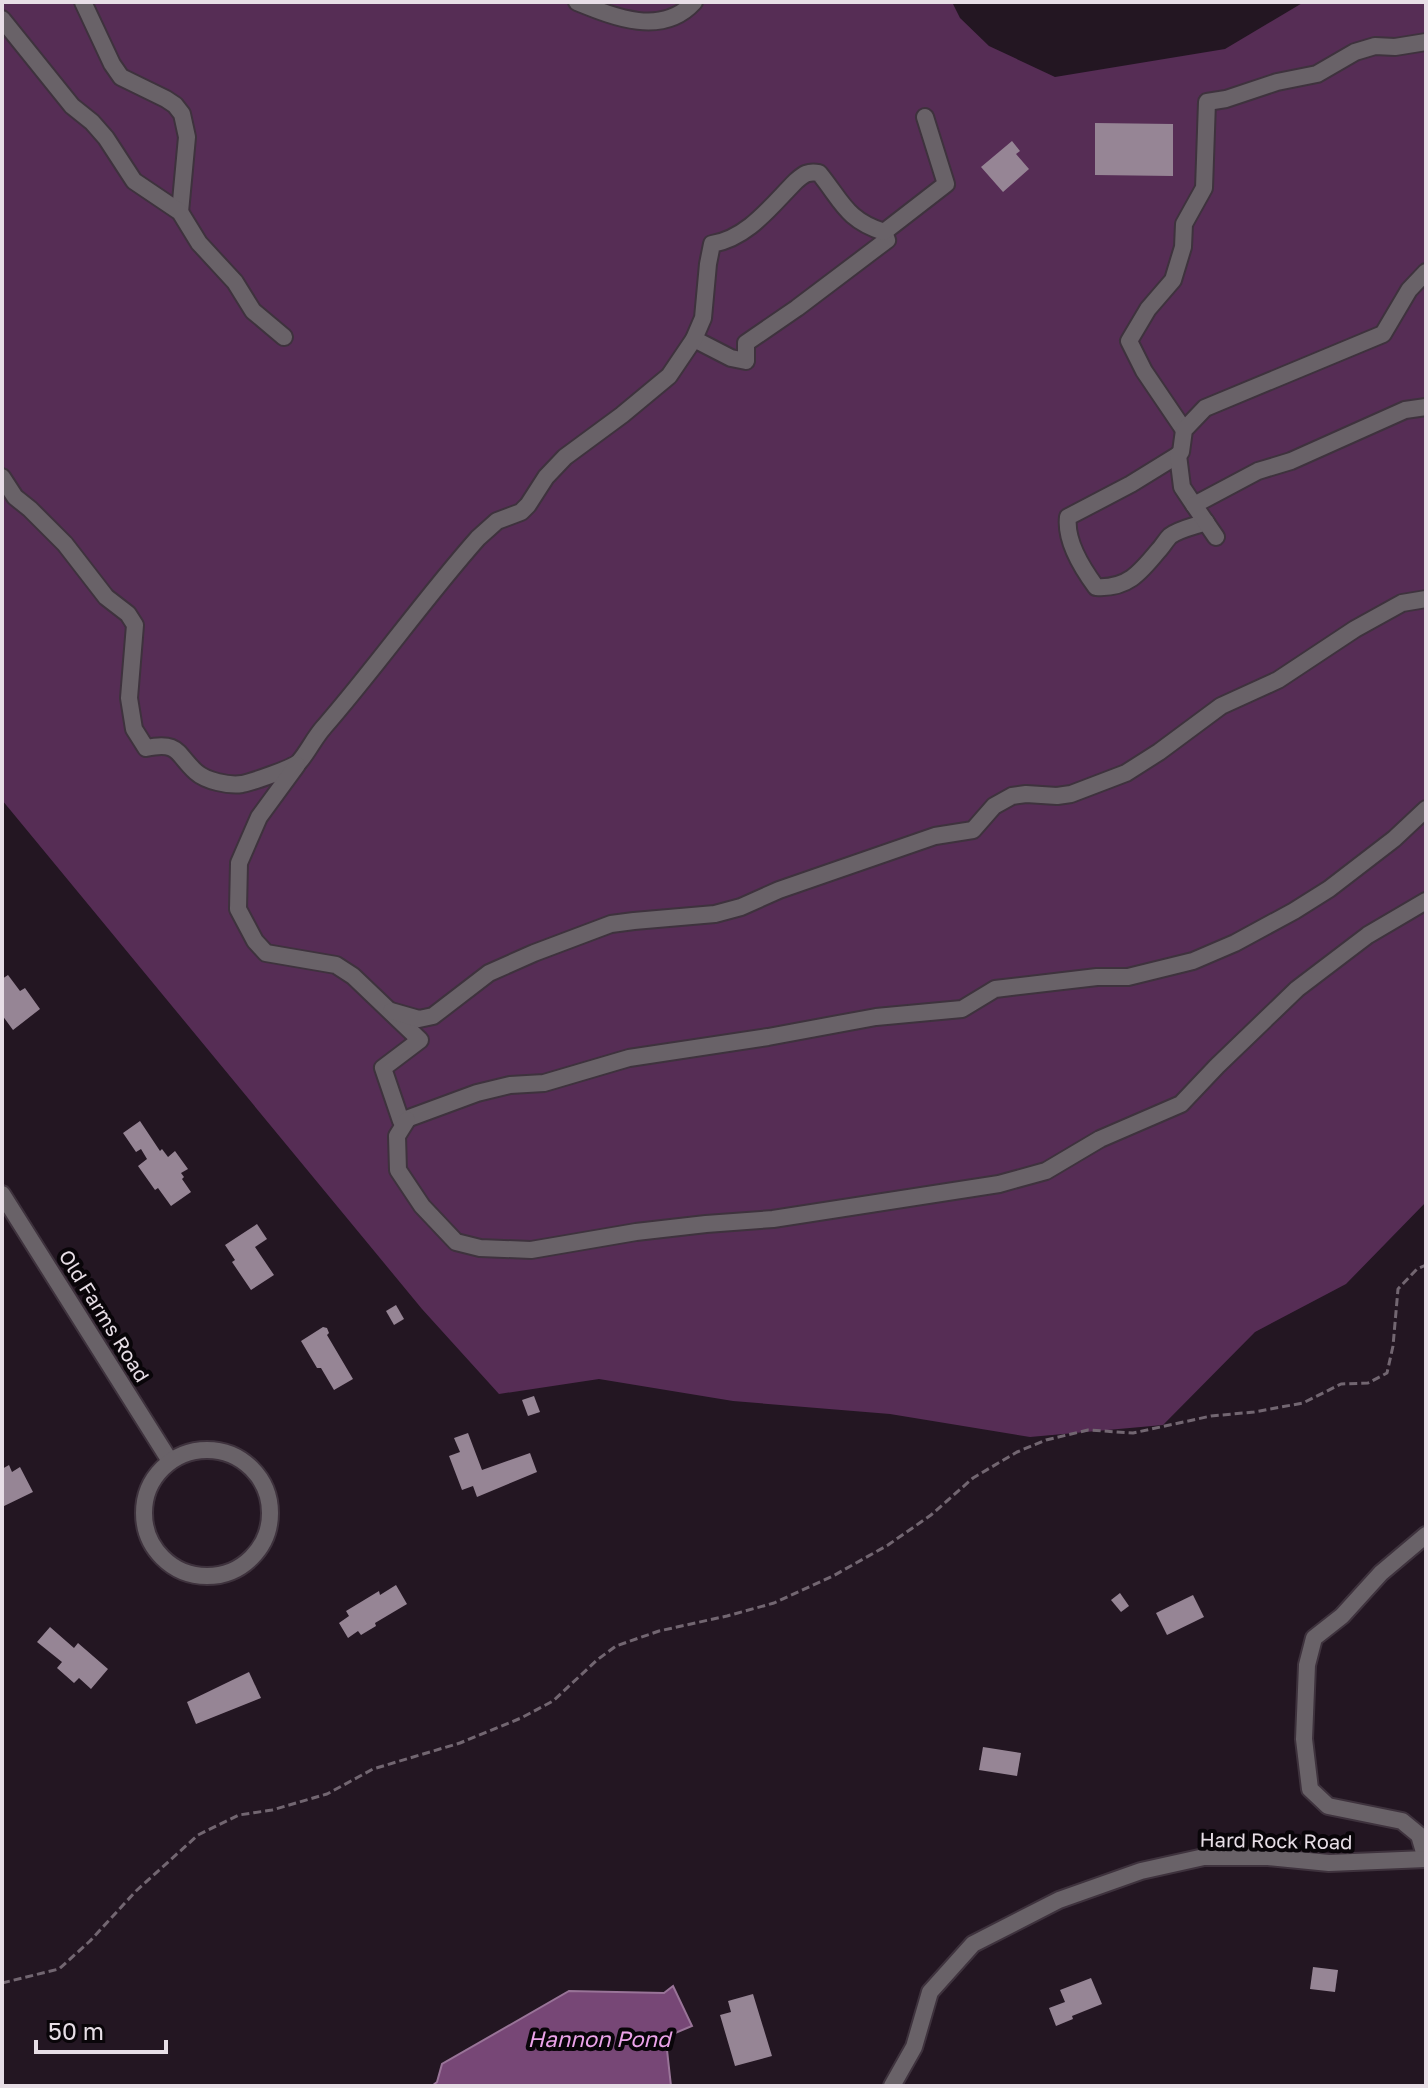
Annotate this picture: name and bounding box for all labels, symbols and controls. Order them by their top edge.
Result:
street label: Old Farms Road [55,1245,155,1386]
street label: Hard Rock Road [1199,1827,1353,1853]
scale bar [36,2004,166,2054]
text: 50 m [48,2016,104,2045]
water label: Hannon Pond [528,2025,673,2052]

